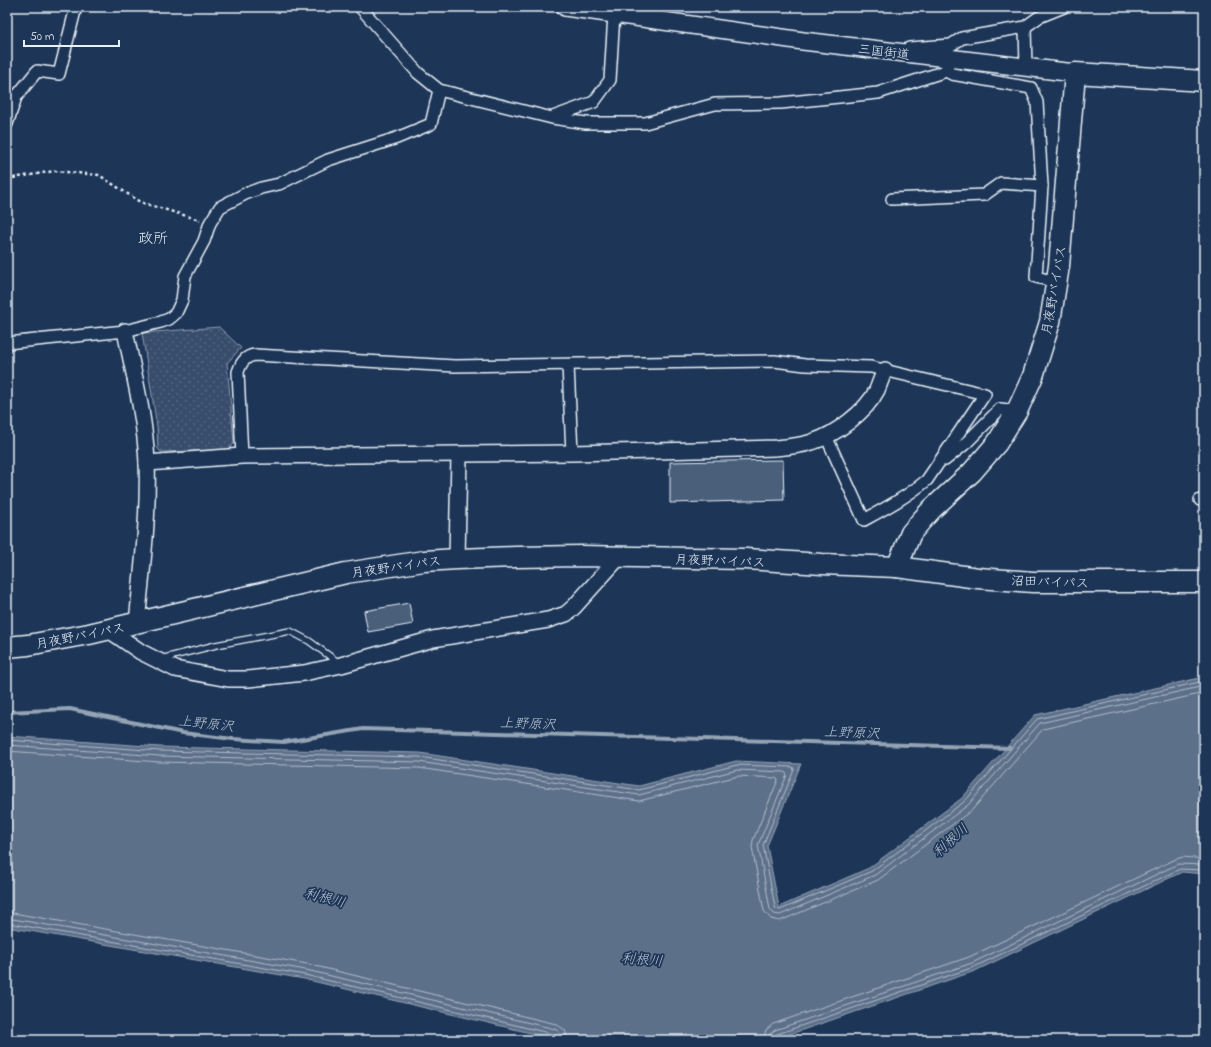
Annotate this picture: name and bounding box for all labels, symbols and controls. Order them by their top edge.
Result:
scale bar [24,22,119,48]
text: 50 m [30,28,54,46]
street label: 三国街道 [857,40,911,65]
district label: 政所 [138,228,168,250]
street label: 月夜野バイパス [1037,244,1072,337]
street label: 月夜野バイパス [674,550,766,573]
street label: 月夜野バイパス [350,552,442,583]
street label: 沼田バイパス [1011,572,1089,593]
street label: 月夜野バイパス [34,618,127,654]
water label: 上野原沢 [177,711,236,738]
water label: 上野原沢 [500,713,557,736]
water label: 上野原沢 [824,722,881,745]
water label: 利根川 [928,819,974,863]
water label: 利根川 [302,883,348,914]
water label: 利根川 [620,948,664,973]

